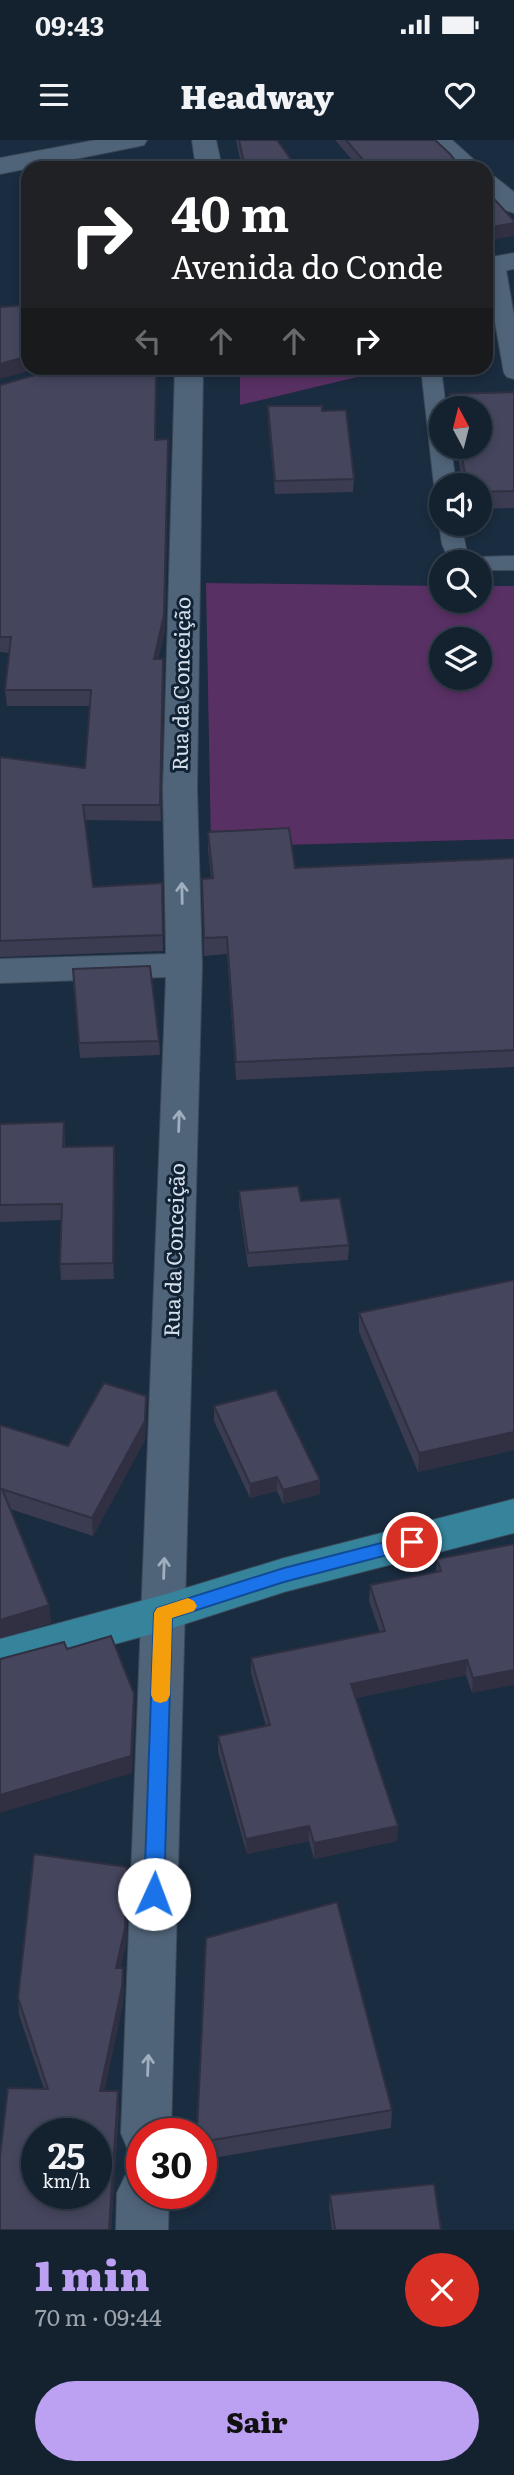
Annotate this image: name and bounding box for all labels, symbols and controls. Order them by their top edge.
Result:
text: 09:43 [35,5,104,44]
text: Headway [180,71,334,119]
icon: menu [35,76,73,114]
icon: heart [441,76,479,114]
text: 40 m [171,174,289,247]
icon: right [56,189,147,280]
text: Avenida do Conde [171,241,443,289]
icon: left [129,322,167,360]
icon: ahead [202,322,240,360]
icon: ahead [275,322,313,360]
icon: right [348,322,386,360]
north arrow [429,396,492,458]
map controls [429,396,492,690]
button: sound [429,473,492,536]
button: search [429,550,492,613]
street label: Rua da Conceição [162,597,197,771]
button: layers [429,627,492,690]
one-way arrow [176,882,189,905]
one-way arrow [172,1109,185,1132]
street label: Rua da Conceição [154,1162,191,1338]
pin [382,1512,442,1572]
icon: arrive [393,1523,431,1561]
one-way arrow [158,1557,171,1580]
position arrow [117,1857,191,1931]
one-way arrow [141,2054,154,2077]
speed limit sign: 30 [126,2118,217,2209]
text: 25 [48,2128,85,2180]
text: km/h [43,2167,90,2194]
text: 1 min [35,2242,150,2304]
button: close [405,2253,479,2327]
text: 70 m · 09:44 [35,2299,162,2333]
button: Sair [35,2381,479,2461]

